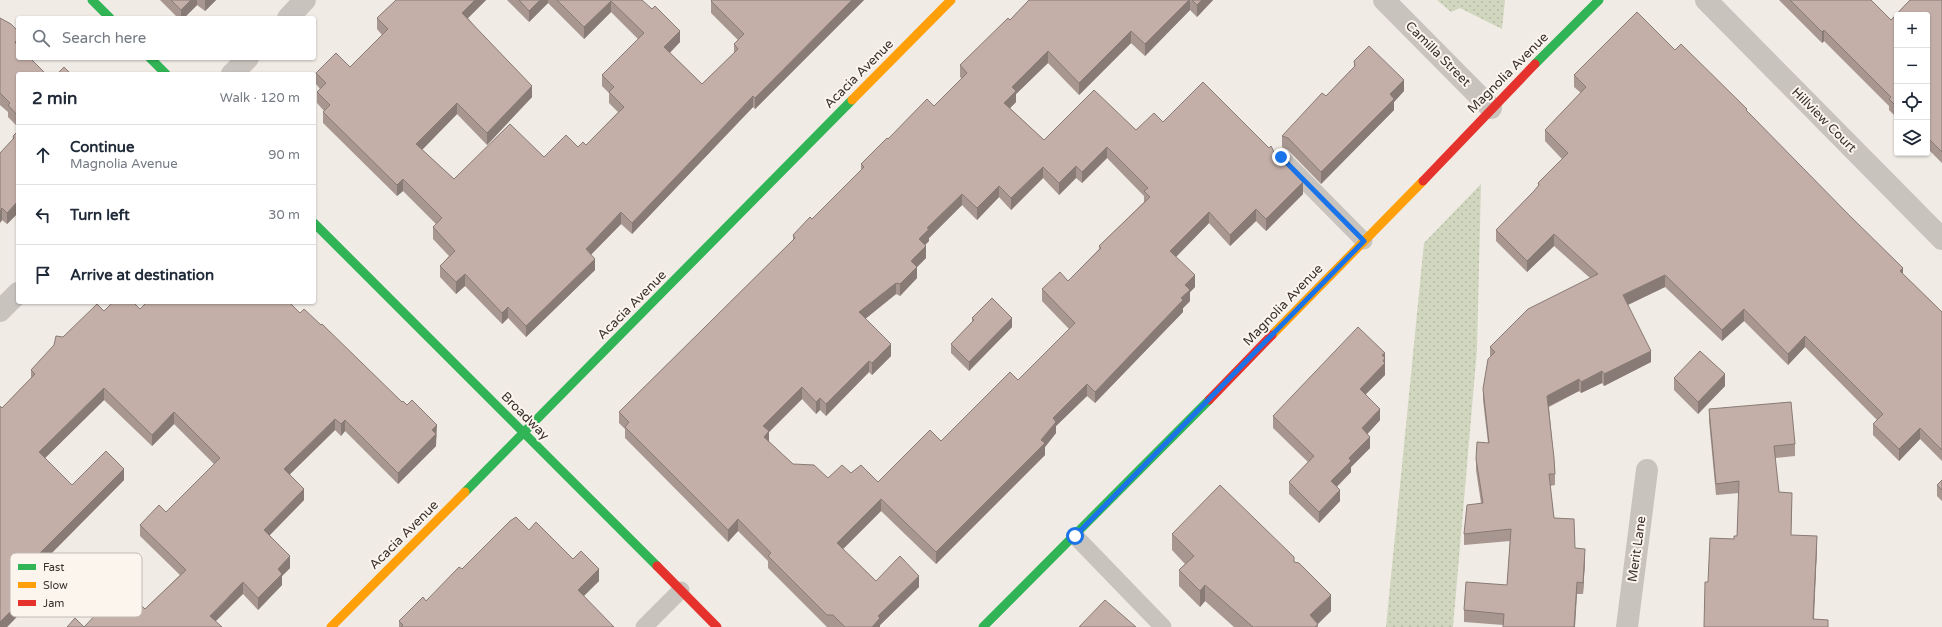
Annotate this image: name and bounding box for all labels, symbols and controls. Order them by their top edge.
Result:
map controls [1894,12,1930,156]
button: + [1894,12,1930,48]
search box [16,16,316,60]
street label: Camilla Street [1402,18,1474,90]
icon: search [30,27,52,49]
text: Search here [62,29,146,47]
street label: Magnolia Avenue [1464,29,1552,117]
street label: Acacia Avenue [821,36,897,112]
button: − [1894,48,1930,84]
street label: Hillview Court [1788,84,1860,156]
button: locate [1894,84,1930,120]
text: 2 min [32,88,77,109]
text: Walk · 120 m [220,90,300,106]
button: layers [1894,120,1930,156]
text: Continue [70,138,134,156]
icon: ahead [32,144,54,166]
text: 90 m [268,147,300,163]
route end [1272,148,1290,166]
text: Magnolia Avenue [70,156,178,172]
icon: left [32,204,54,226]
text: Turn left [70,206,130,224]
text: 30 m [268,207,300,223]
street label: Magnolia Avenue [1240,261,1326,349]
icon: arrive [32,264,54,286]
text: Arrive at destination [70,266,214,284]
street label: Acacia Avenue [594,267,670,343]
street label: Broadway [498,389,552,443]
street label: Acacia Avenue [366,497,442,573]
street label: Merit Lane [1624,515,1650,583]
route start [1066,527,1084,545]
legend [10,553,142,617]
text: Fast [43,561,64,574]
text: Slow [43,579,68,592]
text: Jam [43,597,64,610]

